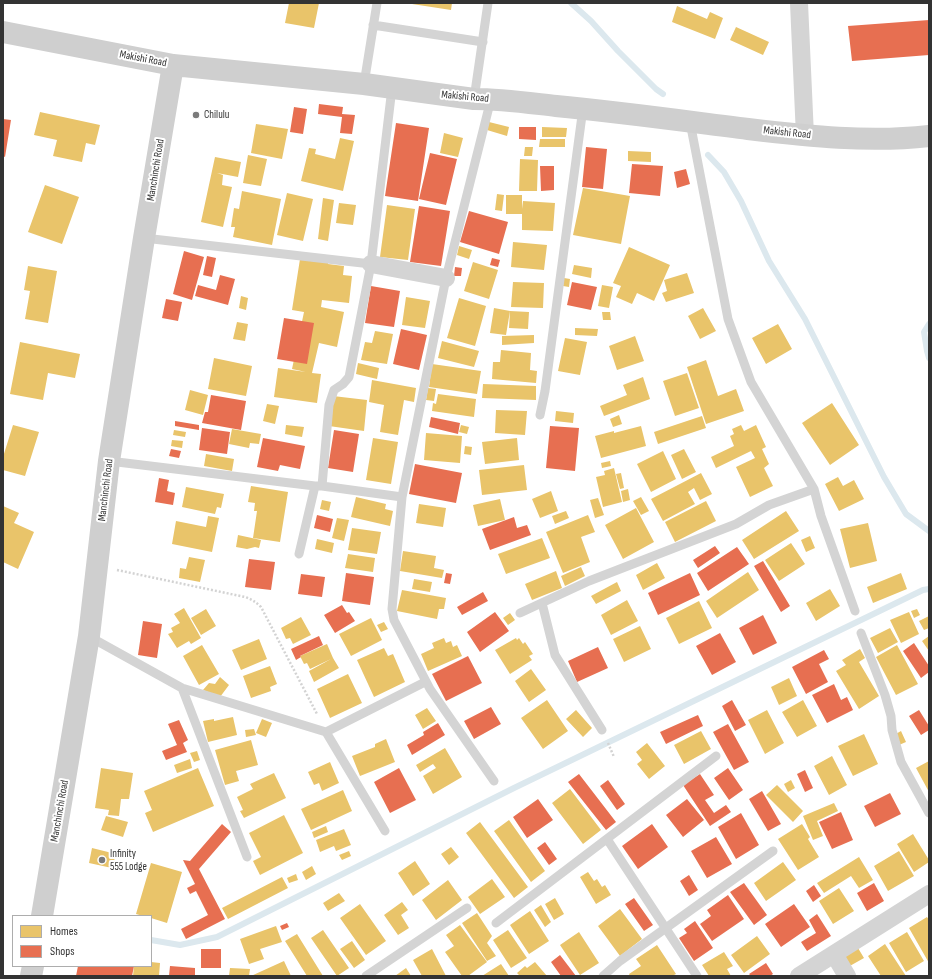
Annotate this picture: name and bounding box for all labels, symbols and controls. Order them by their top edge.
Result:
street label: Makishi Road [118,48,168,70]
street label: Makishi Road [441,88,489,106]
place label: Chilulu [204,108,229,122]
marker: Chilulu [191,110,201,120]
street label: Makishi Road [763,124,811,142]
street label: Manchinchi Road [145,138,167,202]
street label: Manchinchi Road [96,458,116,522]
street label: Manchinchi Road [48,779,72,843]
place label: Infinity 555 Lodge [110,847,147,873]
marker: Infinity 555 Lodge [97,855,107,865]
legend [12,915,152,967]
text: Homes [50,924,78,939]
text: Shops [50,944,75,959]

